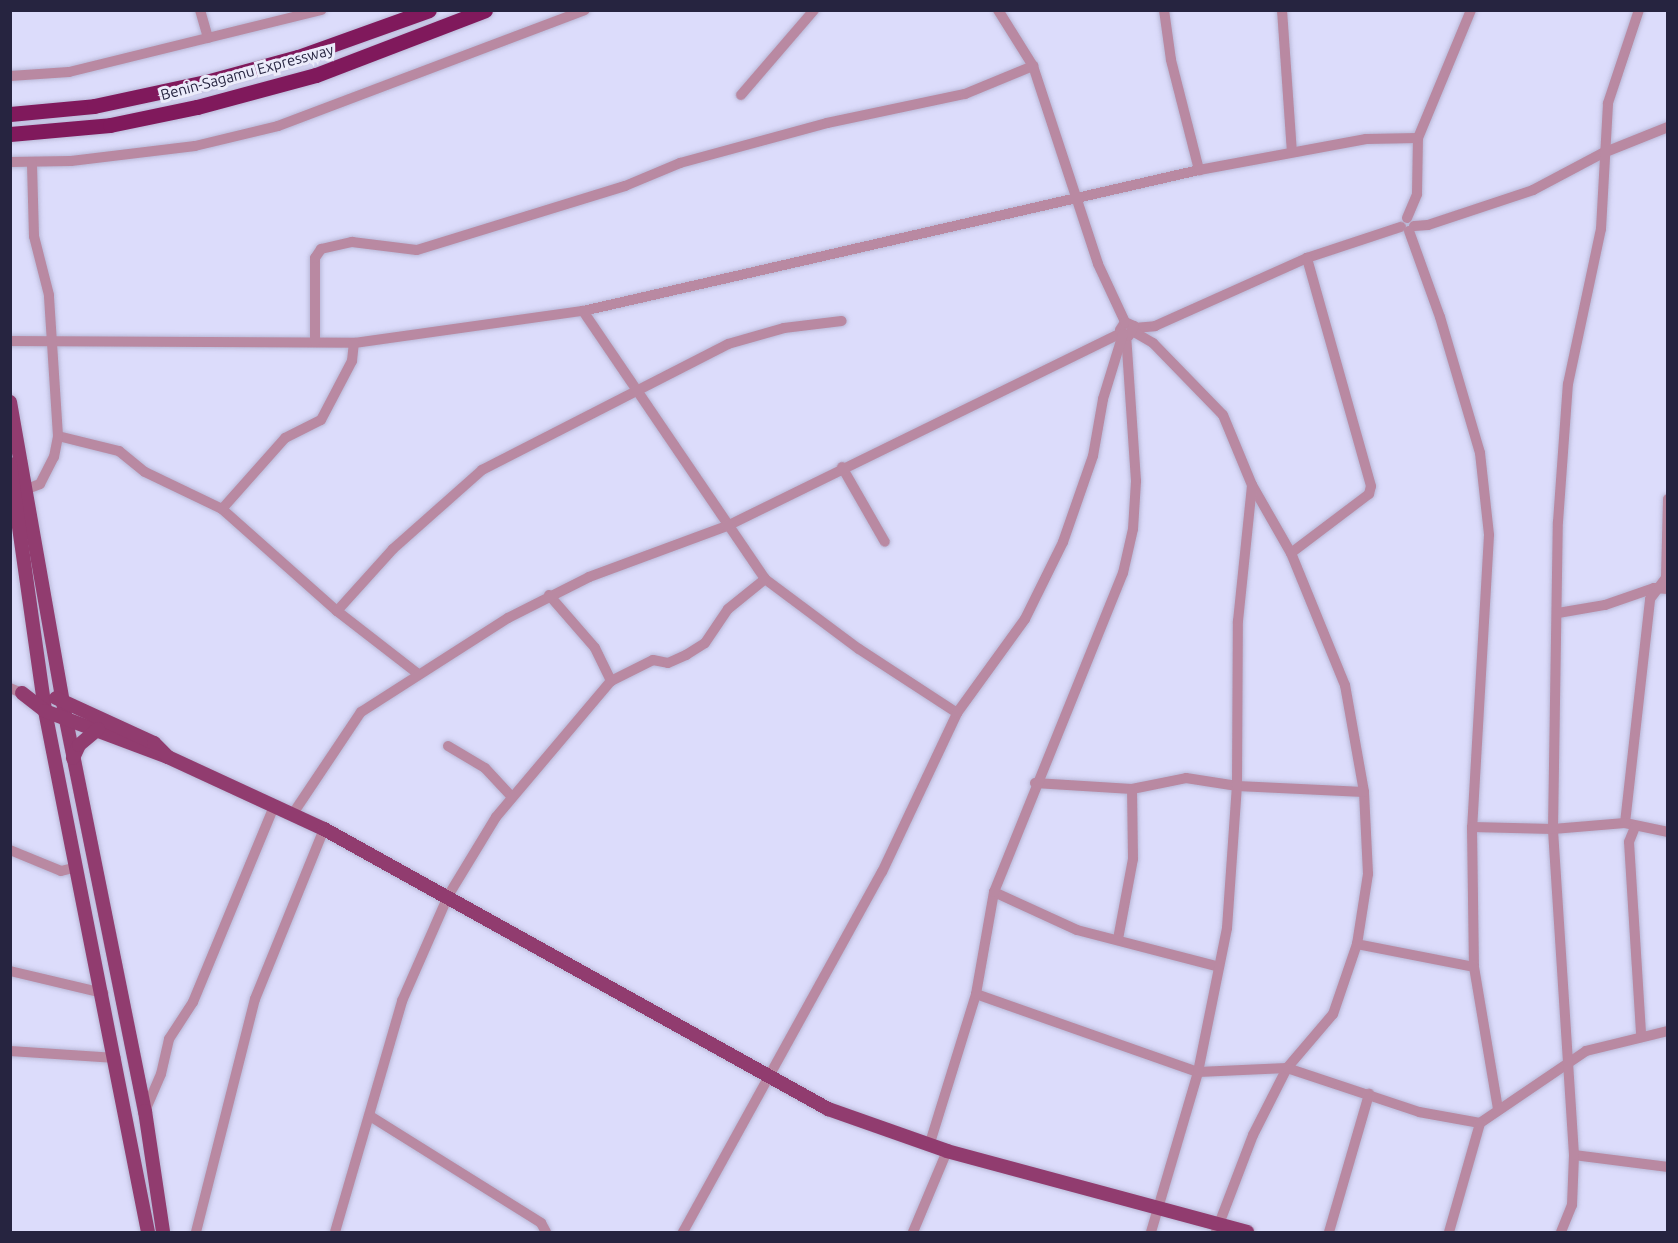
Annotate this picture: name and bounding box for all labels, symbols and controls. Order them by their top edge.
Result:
street label: Benin-Sagamu Expressway [159,40,335,104]

